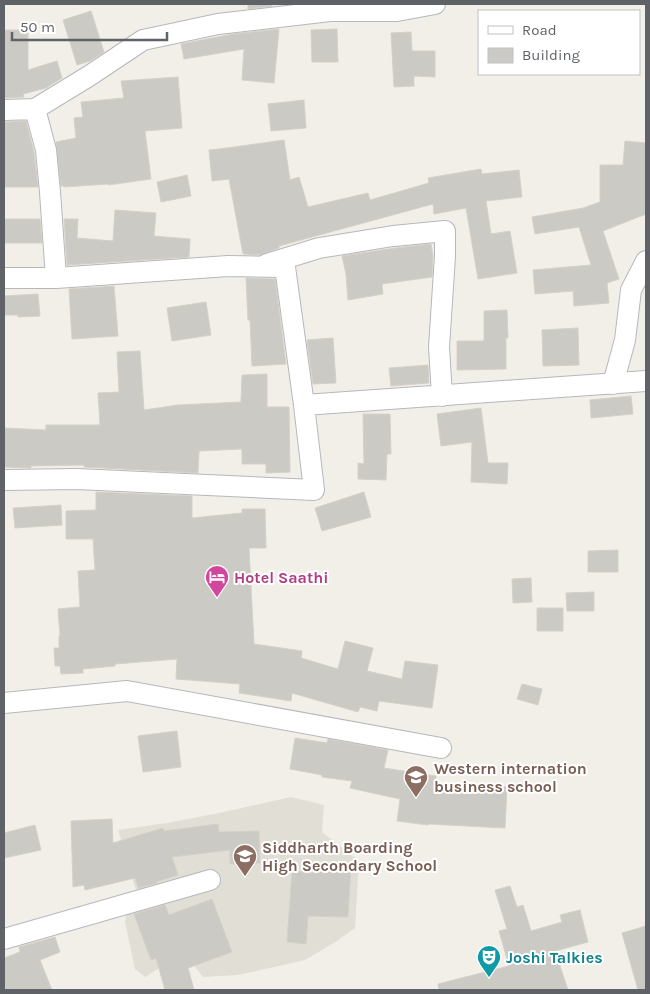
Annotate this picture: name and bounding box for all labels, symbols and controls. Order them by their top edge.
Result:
scale bar [12,10,168,42]
legend [478,10,640,75]
text: 50 m [20,18,55,36]
text: Road [522,21,557,39]
text: Building [522,46,580,64]
hotel icon: Hotel Saathi [204,564,230,598]
place label: Hotel Saathi [234,568,329,587]
place label: Western internation business school [434,759,587,796]
school or university icon: Western internation business school [403,764,429,798]
place label: Siddharth Boarding High Secondary School [262,838,437,875]
school or university icon: Siddharth Boarding High Secondary School [232,843,258,877]
theatre icon: Joshi Talkies [476,944,502,978]
place label: Joshi Talkies [506,948,603,967]

